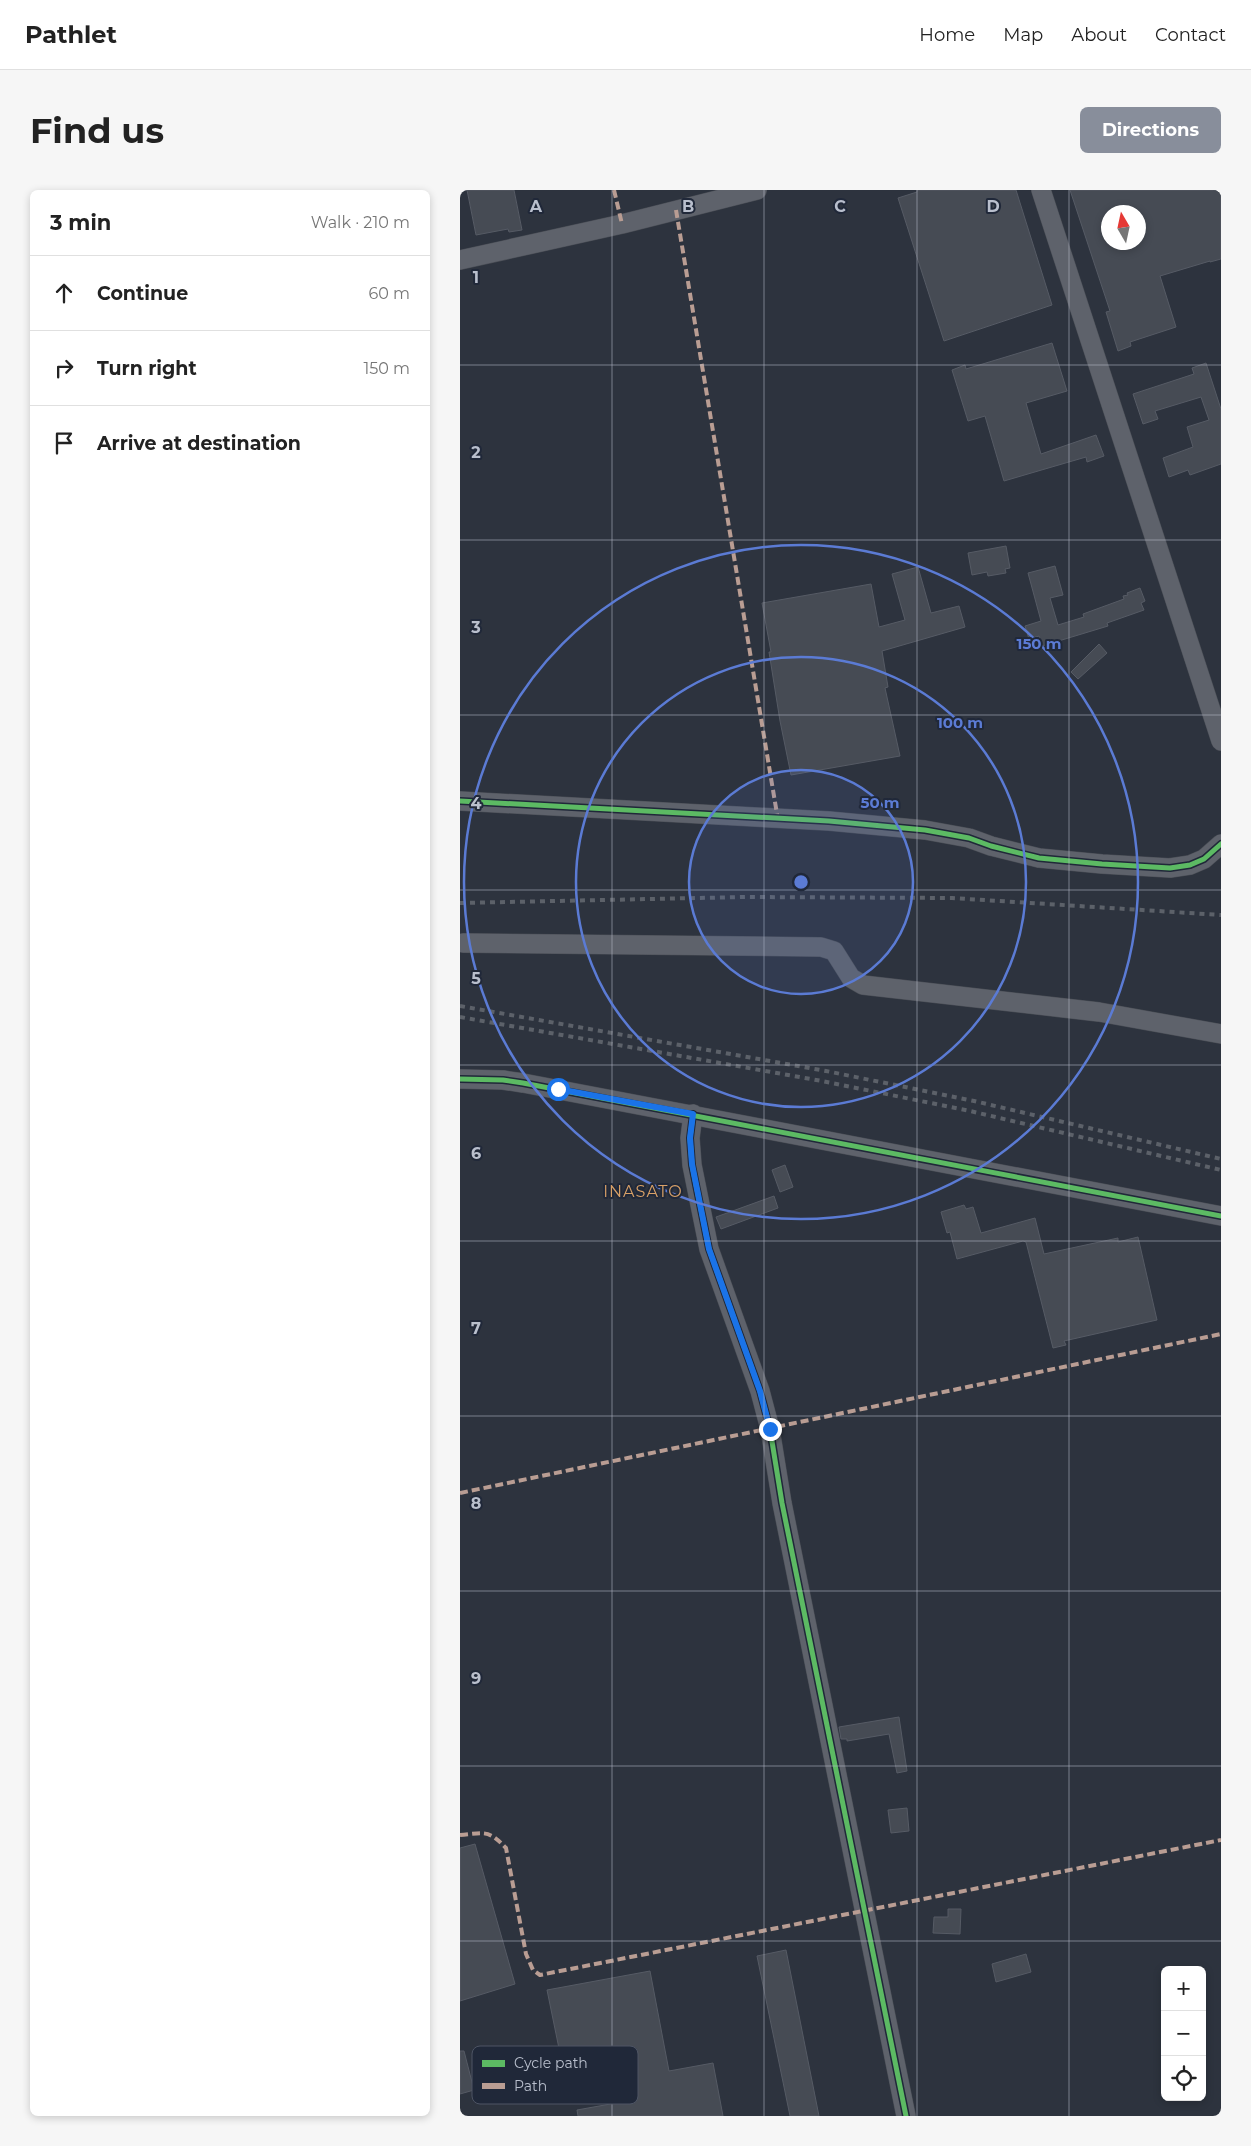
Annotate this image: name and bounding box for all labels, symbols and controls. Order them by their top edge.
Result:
text: Pathlet [25,20,117,49]
text: Home [919,24,975,46]
text: Map [1003,24,1043,46]
text: About [1071,24,1127,46]
text: Contact [1155,24,1226,46]
button: Directions [1080,107,1221,153]
text: Find us [30,109,164,152]
text: A [529,197,543,216]
text: B [682,197,694,216]
text: C [834,197,846,216]
text: D [986,197,1000,216]
north arrow [1101,205,1146,250]
text: 3 min [50,210,111,235]
text: Walk · 210 m [311,213,410,232]
text: 1 [473,268,479,287]
icon: ahead [50,279,78,307]
text: Continue [97,282,188,305]
text: 60 m [368,284,410,303]
icon: right [50,354,78,382]
text: Turn right [97,357,197,380]
text: 150 m [363,359,410,378]
icon: arrive [50,429,78,457]
text: Arrive at destination [97,432,301,455]
text: 2 [471,443,481,462]
text: 3 [470,618,481,637]
text: 150 m [1017,634,1061,653]
text: 100 m [937,713,983,732]
text: 50 m [860,793,900,812]
text: 4 [470,794,482,813]
centre of rings [792,873,810,891]
text: 5 [471,969,481,988]
route start [547,1078,570,1101]
text: 6 [471,1144,481,1163]
district label: INASATO [603,1182,683,1201]
text: 7 [471,1319,481,1338]
route end [759,1418,782,1441]
text: 8 [471,1494,481,1513]
text: 9 [471,1669,481,1688]
map controls [1161,1966,1206,2101]
button: + [1161,1966,1206,2011]
button: − [1161,2011,1206,2056]
legend [472,2046,638,2104]
text: Cycle path [514,2054,588,2072]
button: locate [1161,2056,1206,2101]
text: Path [514,2077,547,2095]

